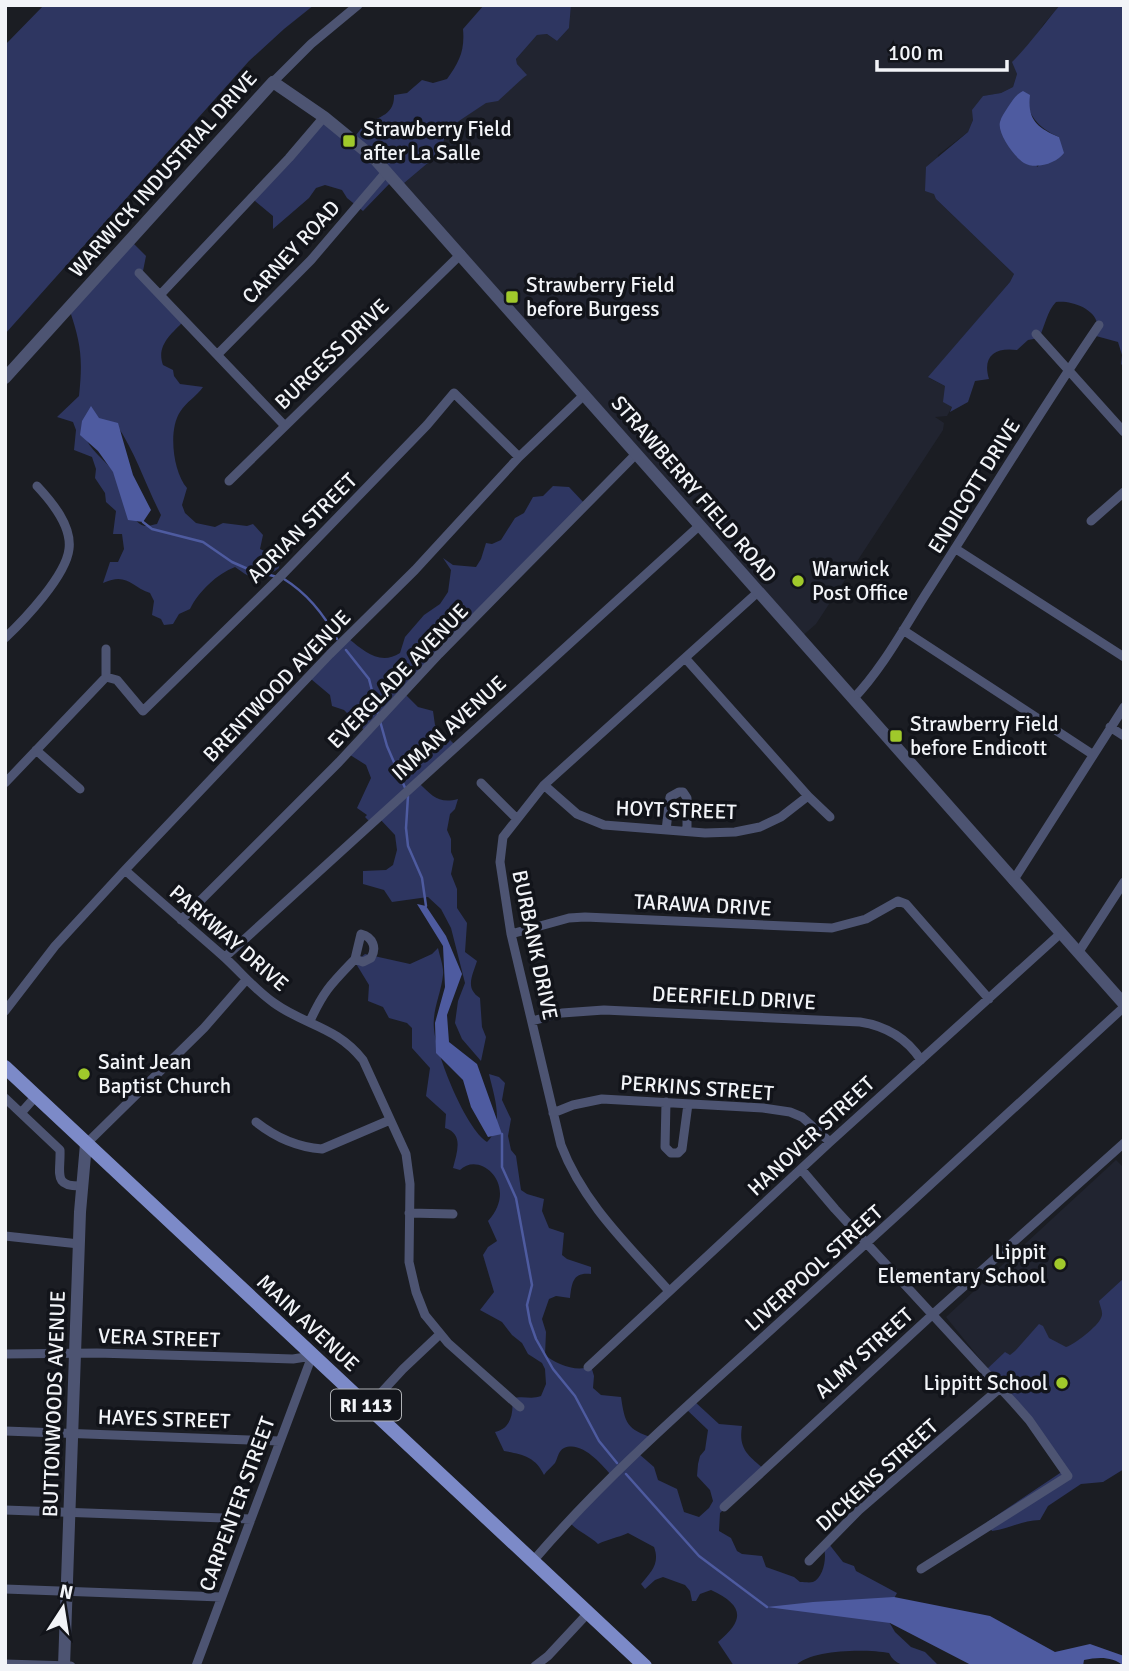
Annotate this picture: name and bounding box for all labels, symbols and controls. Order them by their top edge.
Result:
scale bar [877,28,1006,72]
text: 100 m [888,40,943,66]
street label: WARWICK INDUSTRIAL DRIVE [63,65,263,283]
place label: Strawberry Field after La Salle [363,116,512,166]
marker: Strawberry Field after La Salle [341,133,357,149]
street label: CARNEY ROAD [237,195,345,309]
place label: Strawberry Field before Burgess [526,272,675,322]
marker: Strawberry Field before Burgess [504,289,520,305]
street label: BURGESS DRIVE [269,293,395,415]
street label: STRAWBERRY FIELD ROAD [606,390,782,588]
street label: ENDICOTT DRIVE [922,414,1026,558]
street label: ADRIAN STREET [241,467,363,589]
place label: Warwick Post Office [812,556,908,606]
marker: Warwick Post Office [790,573,806,589]
street label: EVERGLADE AVENUE [322,598,474,754]
street label: BRENTWOOD AVENUE [198,605,356,767]
street label: INMAN AVENUE [386,670,512,786]
place label: Strawberry Field before Endicott [910,711,1059,761]
marker: Strawberry Field before Endicott [888,728,904,744]
street label: HOYT STREET [615,795,738,825]
street label: BURBANK DRIVE [506,868,564,1022]
street label: PARKWAY DRIVE [164,879,294,997]
street label: TARAWA DRIVE [633,888,773,922]
street label: DEERFIELD DRIVE [651,981,817,1015]
place label: Saint Jean Baptist Church [98,1049,231,1099]
marker: Saint Jean Baptist Church [76,1066,92,1082]
street label: PERKINS STREET [619,1070,775,1106]
street label: HANOVER STREET [742,1070,880,1201]
street label: LIVERPOOL STREET [740,1199,889,1337]
place label: Lippit Elementary School [877,1239,1046,1289]
marker: Lippit Elementary School [1052,1256,1068,1272]
street label: MAIN AVENUE [251,1269,365,1377]
street label: BUTTONWOODS AVENUE [37,1290,71,1518]
street label: ALMY STREET [809,1302,919,1404]
street label: VERA STREET [97,1323,221,1353]
place label: Lippitt School [924,1370,1048,1396]
marker: Lippitt School [1054,1375,1070,1391]
road number: RI 113 [331,1390,401,1420]
street label: HAYES STREET [97,1404,231,1434]
street label: CARPENTER STREET [193,1413,281,1595]
street label: DICKENS STREET [810,1413,944,1537]
north arrow [28,1573,98,1643]
text: N [57,1579,75,1605]

